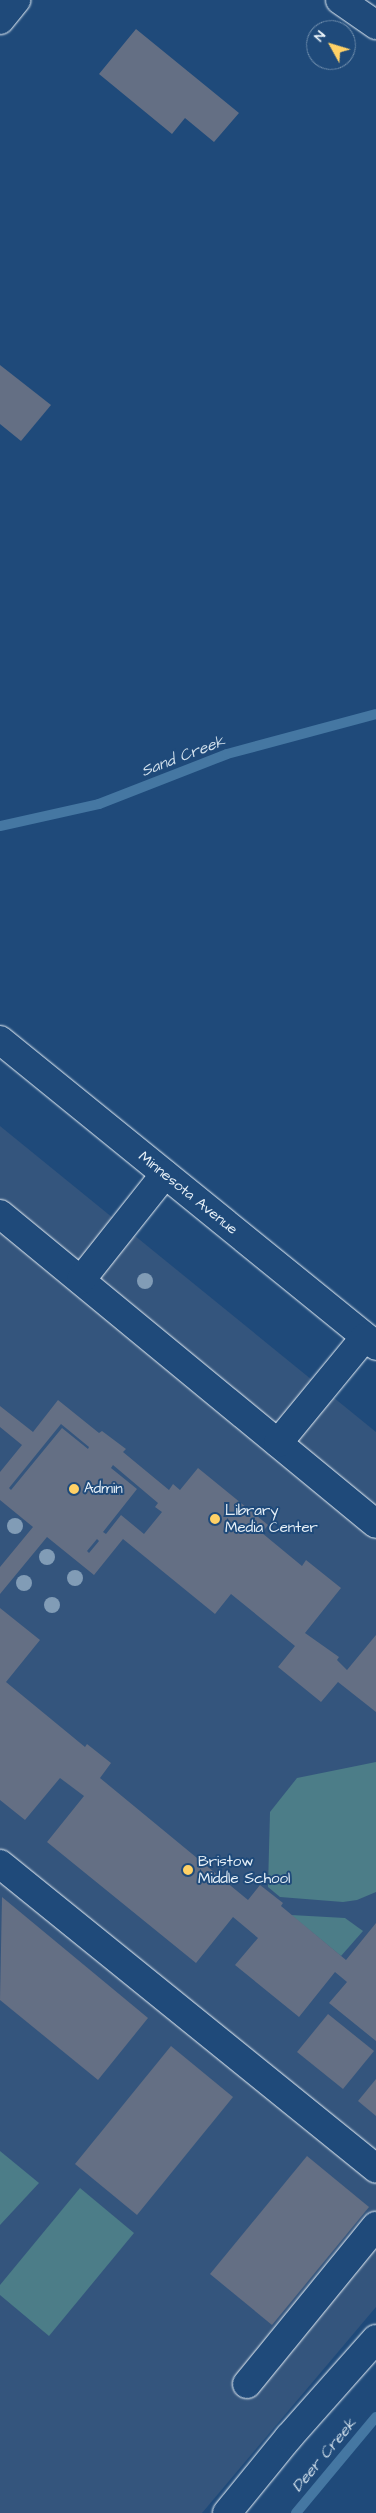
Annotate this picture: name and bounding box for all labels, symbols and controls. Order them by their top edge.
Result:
north arrow [306,20,356,70]
text: N [310,26,331,46]
water label: Sand Creek [138,731,228,781]
street label: Minnesota Avenue [135,1148,241,1238]
place label: Admin [84,1480,123,1498]
marker: Admin [68,1483,80,1495]
place label: Library Media Center [225,1501,318,1536]
marker: Library Media Center [209,1513,221,1525]
place label: Bristow Middle School [198,1852,290,1887]
marker: Bristow Middle School [182,1864,194,1876]
water label: Deer Creek [288,2414,360,2496]

